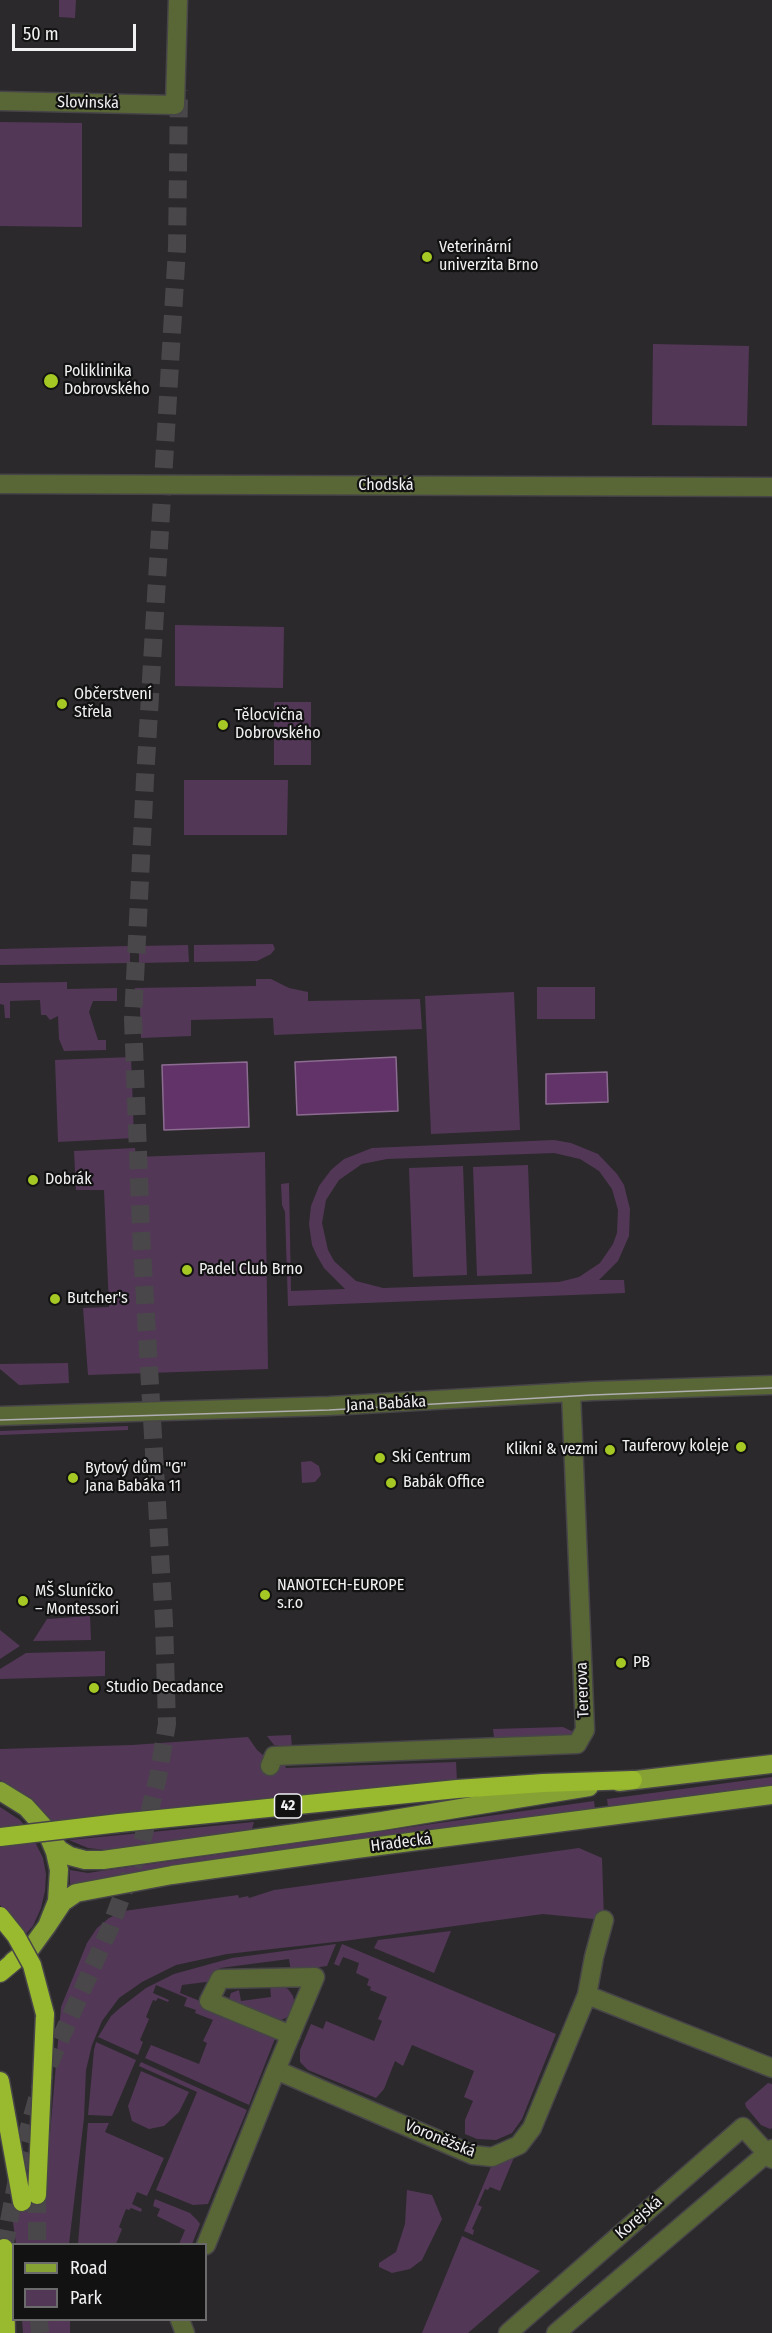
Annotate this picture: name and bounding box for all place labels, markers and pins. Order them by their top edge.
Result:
place label: Veterinární univerzita Brno [439,238,538,276]
marker: Veterinární univerzita Brno [420,250,434,264]
place label: Poliklinika Dobrovského [64,362,150,400]
marker: Poliklinika Dobrovského [42,372,60,390]
place label: Občerstvení Střela [74,685,152,723]
marker: Občerstvení Střela [55,697,69,711]
place label: Tělocvična Dobrovského [235,706,321,744]
marker: Tělocvična Dobrovského [216,718,230,732]
place label: Dobrák [45,1170,92,1190]
marker: Dobrák [26,1173,40,1187]
place label: Padel Club Brno [199,1260,303,1280]
marker: Padel Club Brno [180,1263,194,1277]
place label: Butcher's [67,1289,128,1309]
marker: Butcher's [48,1292,62,1306]
place label: Tauferovy koleje [622,1437,729,1457]
place label: Klikni & vezmi [506,1440,598,1460]
marker: Tauferovy koleje [734,1440,748,1454]
marker: Klikni & vezmi [603,1443,617,1457]
place label: Ski Centrum [392,1448,471,1468]
marker: Ski Centrum [373,1451,387,1465]
place label: Bytový dům "G" Jana Babáka 11 [85,1459,186,1497]
marker: Bytový dům "G" Jana Babáka 11 [66,1471,80,1485]
place label: Babák Office [403,1473,485,1493]
marker: Babák Office [384,1476,398,1490]
place label: NANOTECH-EUROPE s.r.o [277,1576,404,1614]
place label: MŠ Sluníčko – Montessori [35,1582,119,1620]
marker: NANOTECH-EUROPE s.r.o [258,1588,272,1602]
marker: MŠ Sluníčko – Montessori [16,1594,30,1608]
place label: PB [633,1653,650,1673]
marker: PB [614,1656,628,1670]
place label: Studio Decadance [106,1678,223,1698]
marker: Studio Decadance [87,1681,101,1695]

